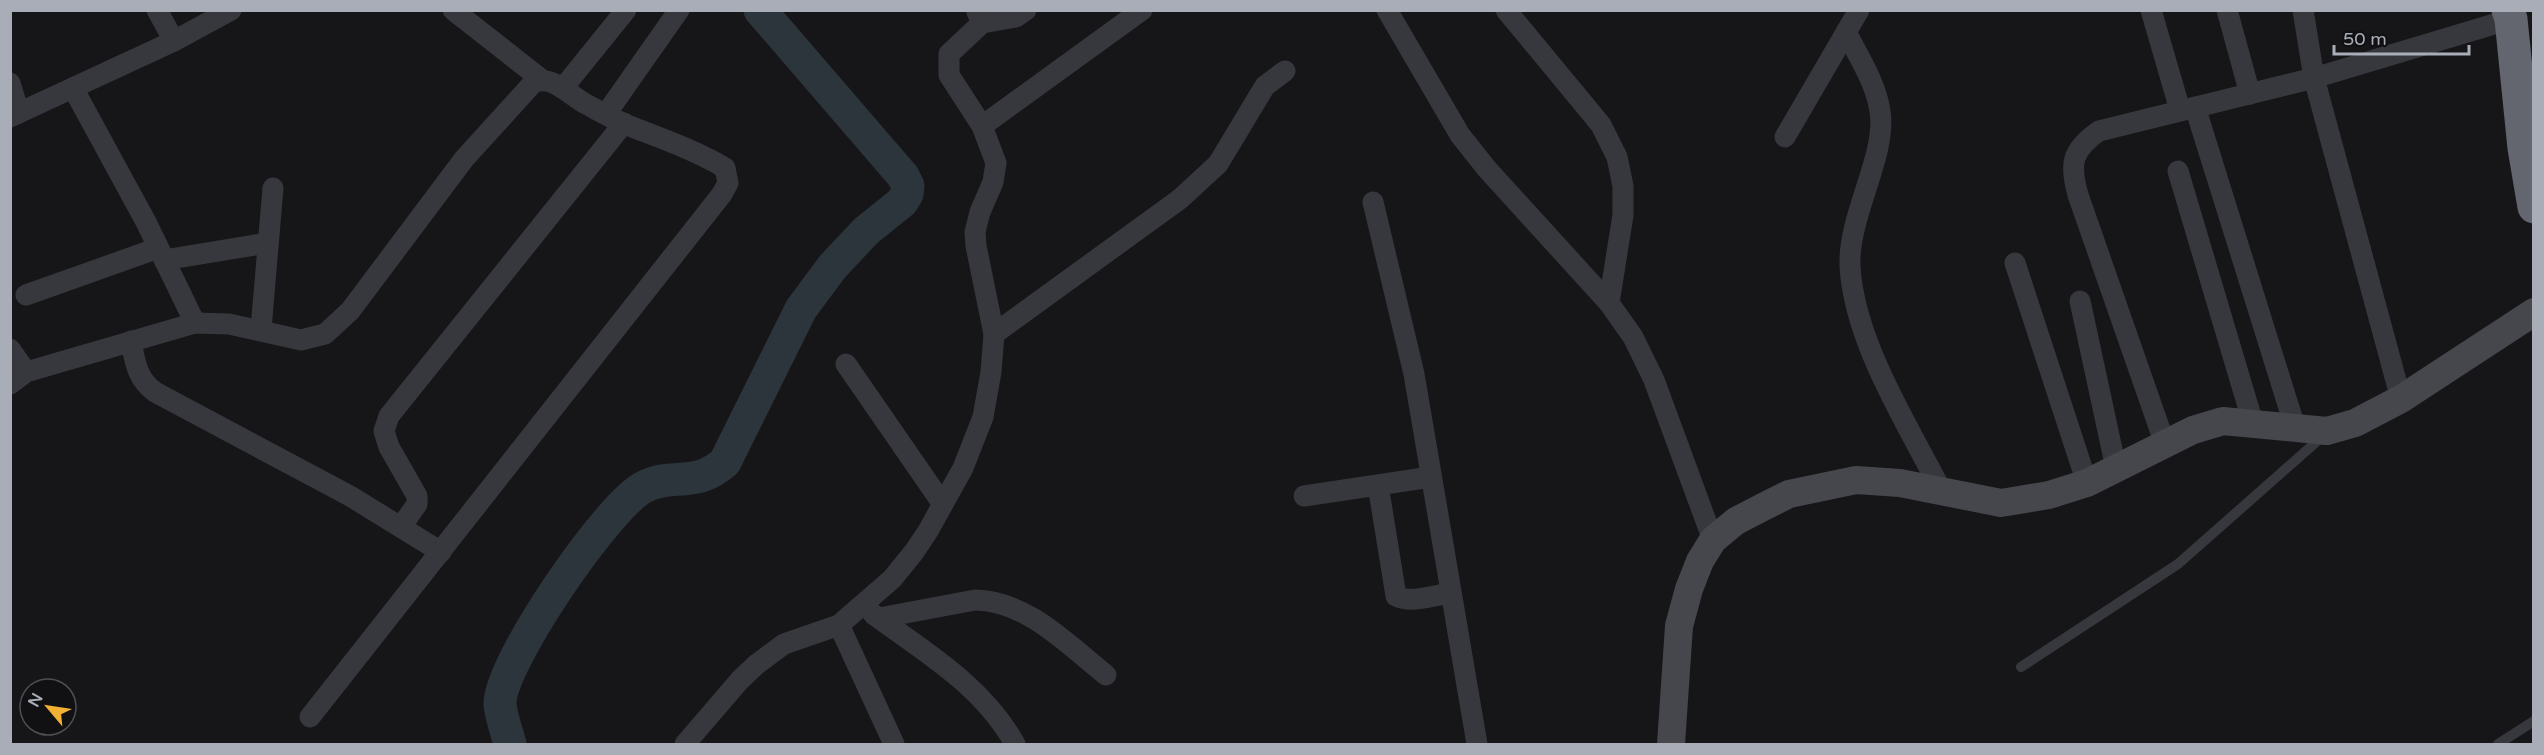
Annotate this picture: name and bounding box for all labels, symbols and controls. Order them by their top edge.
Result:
scale bar [2334,18,2469,56]
text: 50 m [2343,28,2387,50]
north arrow [18,677,78,737]
text: N [24,690,48,711]

